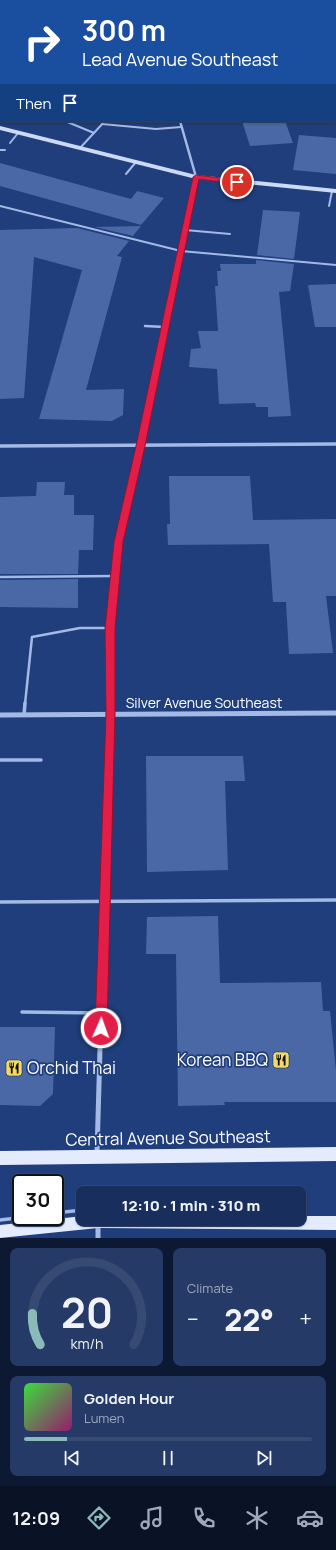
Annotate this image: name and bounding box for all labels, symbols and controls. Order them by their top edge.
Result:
text: 300 m [82,11,166,49]
icon: right [16,16,68,68]
text: Lead Avenue Southeast [82,47,278,71]
icon: arrive [59,92,81,114]
text: Then [16,93,51,114]
pin [220,165,254,199]
icon: arrive [226,171,248,193]
street label: Silver Avenue Southeast [126,693,283,712]
position arrow [80,1007,122,1049]
place label: Korean BBQ [177,1048,268,1071]
restaurant icon: Korean BBQ [271,1050,291,1070]
place label: Orchid Thai [27,1056,116,1079]
restaurant icon: Orchid Thai [4,1058,24,1078]
street label: Central Avenue Southeast [65,1124,271,1151]
speed limit sign: 30 [12,1174,64,1226]
text: 12:10 · 1 min · 310 m [122,1195,260,1216]
text: Climate [187,1279,233,1297]
text: 20 [60,1284,113,1340]
text: 22° [224,1299,274,1340]
text: − [187,1304,199,1334]
text: + [299,1304,312,1334]
text: km/h [70,1334,103,1353]
text: Golden Hour [84,1388,174,1409]
text: Lumen [84,1409,124,1427]
icon: previous [61,1447,83,1469]
icon: pause [157,1447,179,1469]
icon: next [253,1447,275,1469]
icon: directions [85,1504,113,1532]
icon: music [138,1504,166,1532]
icon: phone [190,1504,218,1532]
icon: climate [243,1504,271,1532]
icon: car [296,1504,324,1532]
text: 12:09 [12,1506,60,1530]

